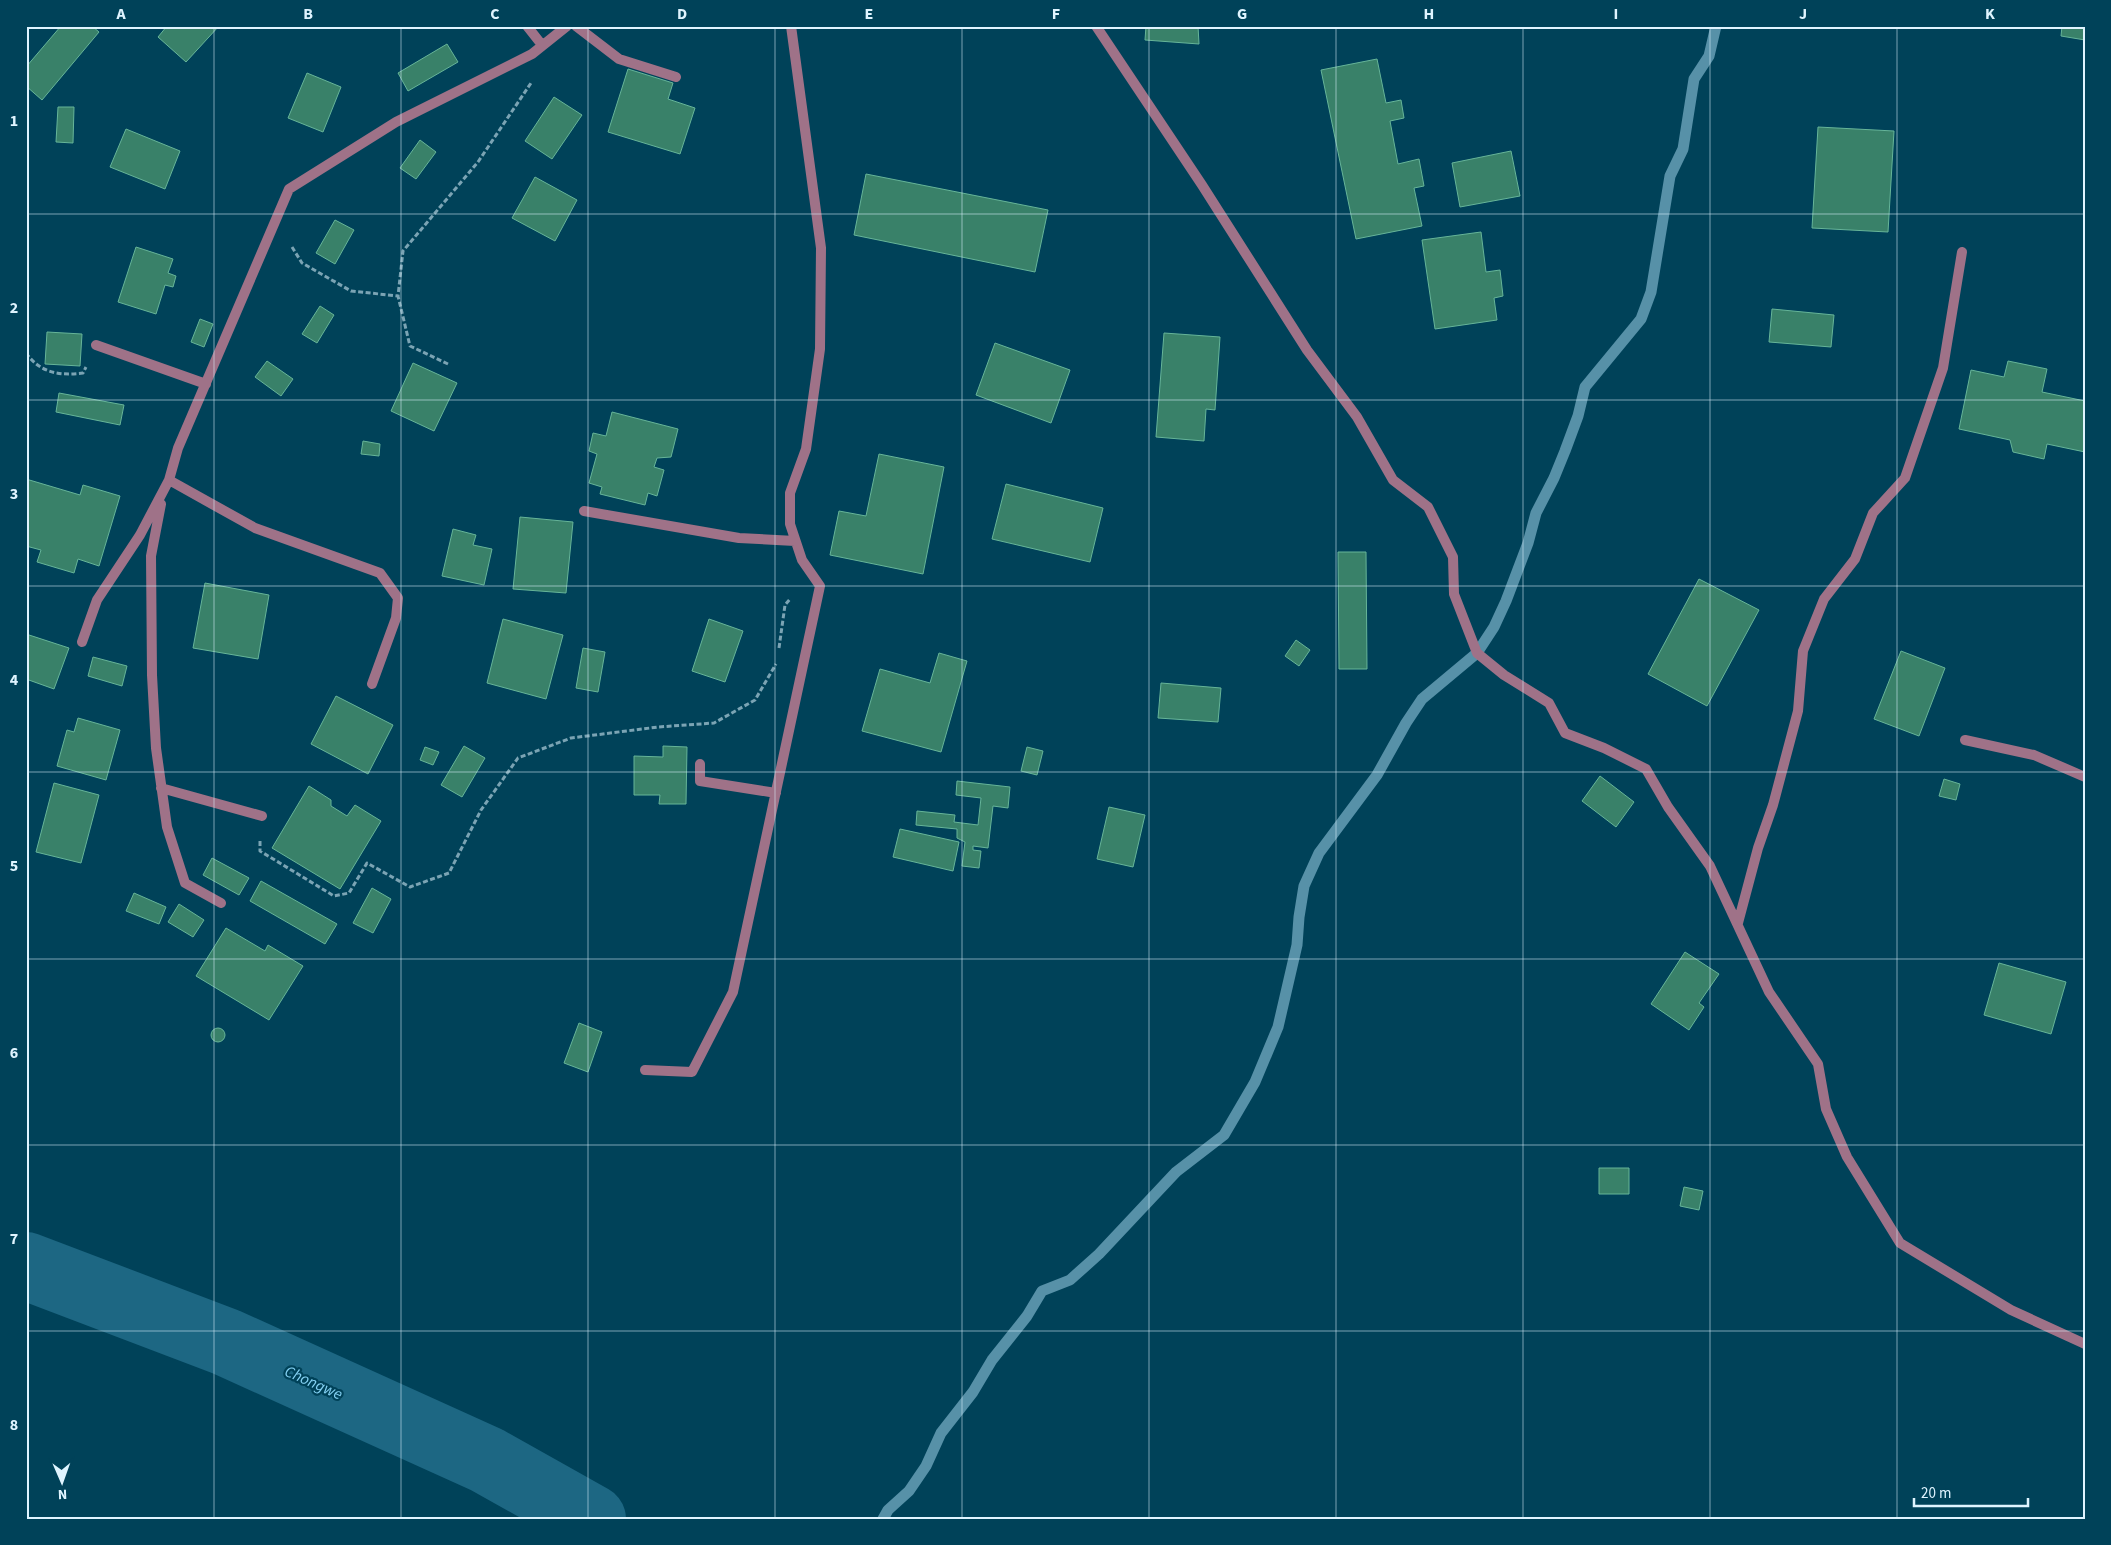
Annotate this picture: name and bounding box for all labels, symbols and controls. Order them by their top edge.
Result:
text: A [115,3,126,25]
text: B [303,3,313,25]
text: C [490,3,500,25]
text: D [677,3,687,25]
text: E [865,3,873,25]
text: F [1052,3,1060,25]
text: G [1237,3,1247,25]
text: H [1424,3,1434,25]
text: I [1614,3,1618,25]
text: J [1799,3,1807,25]
text: K [1985,3,1995,25]
text: 1 [10,110,18,132]
text: 2 [10,297,18,319]
text: 3 [10,483,18,505]
text: 4 [10,669,19,691]
text: 5 [10,855,18,877]
text: 6 [10,1042,18,1064]
text: 7 [10,1228,18,1250]
water label: Chongwe [281,1360,346,1406]
text: 8 [10,1414,18,1436]
north arrow [38,1458,88,1508]
scale bar [1914,1475,2027,1507]
text: 20 m [1921,1483,1951,1504]
text: N [57,1484,67,1504]

